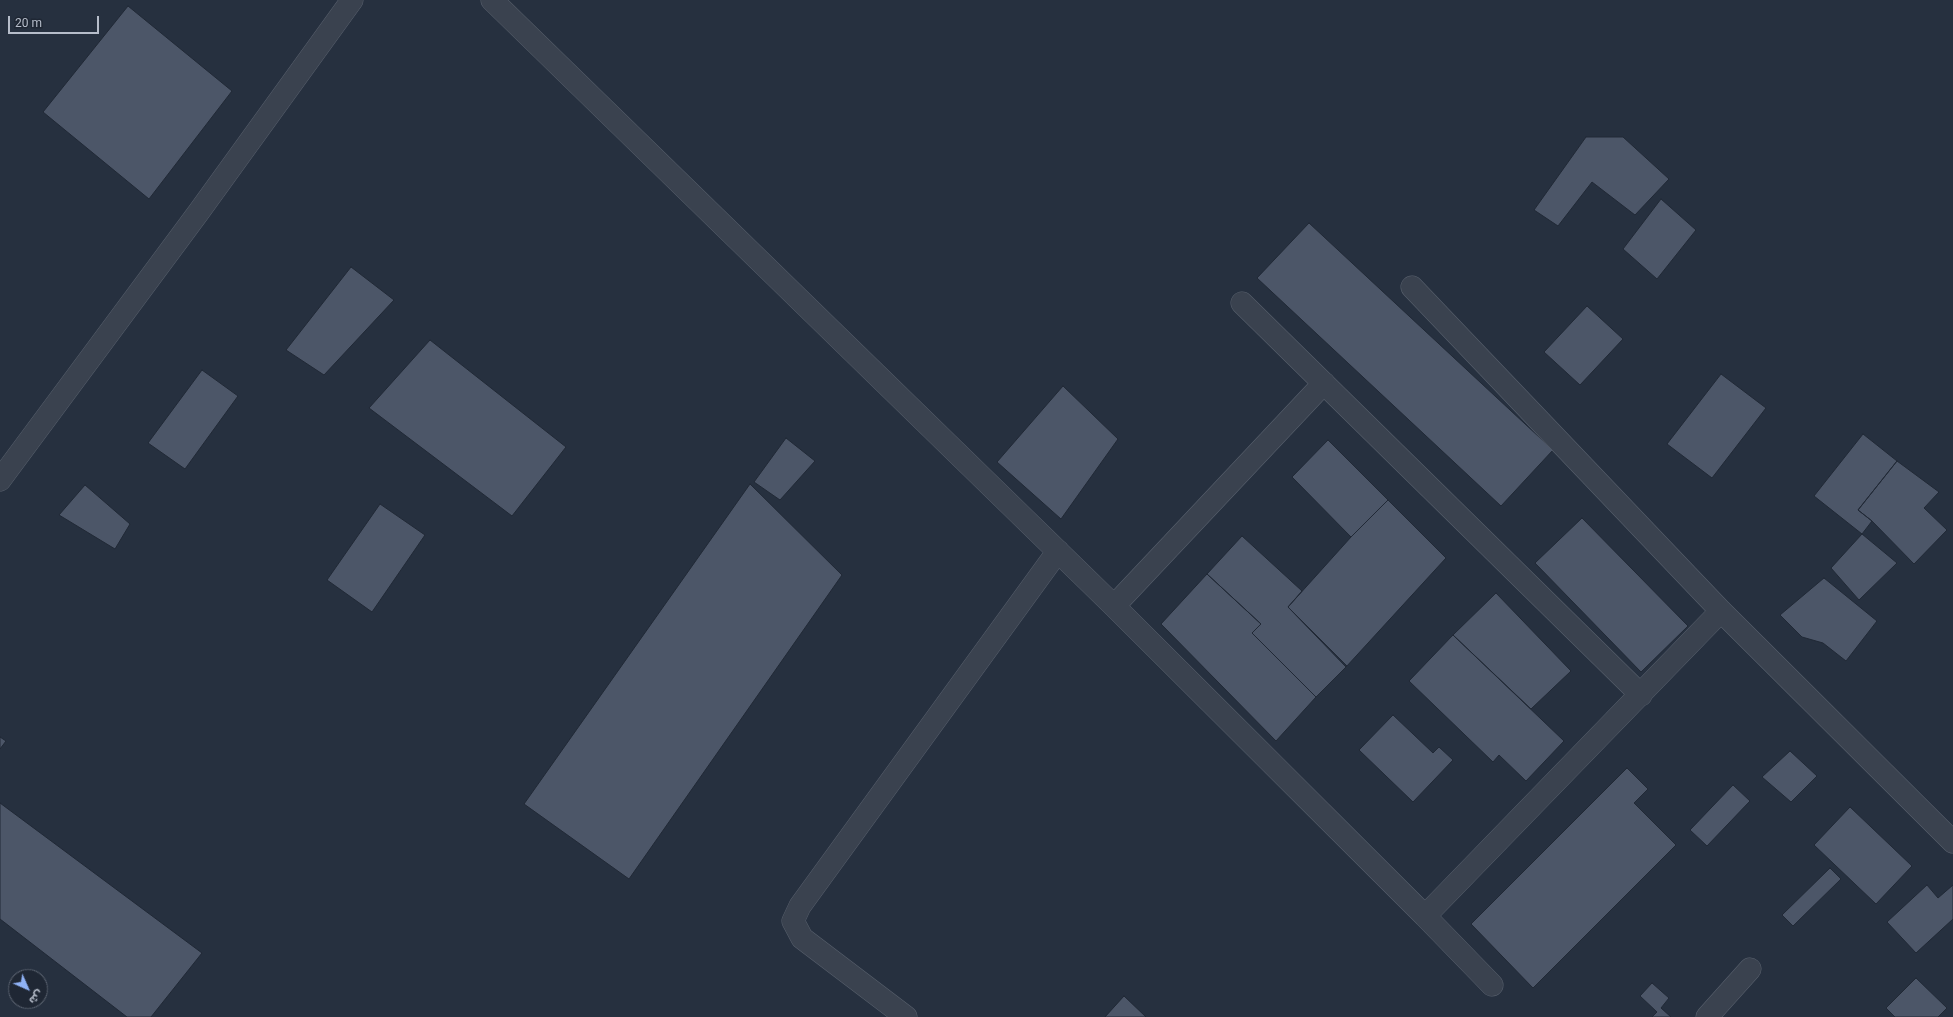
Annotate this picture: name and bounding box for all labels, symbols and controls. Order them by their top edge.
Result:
scale bar [10,8,101,34]
text: 20 m [15,16,42,30]
north arrow [8,969,48,1009]
text: ش [26,987,46,1007]

